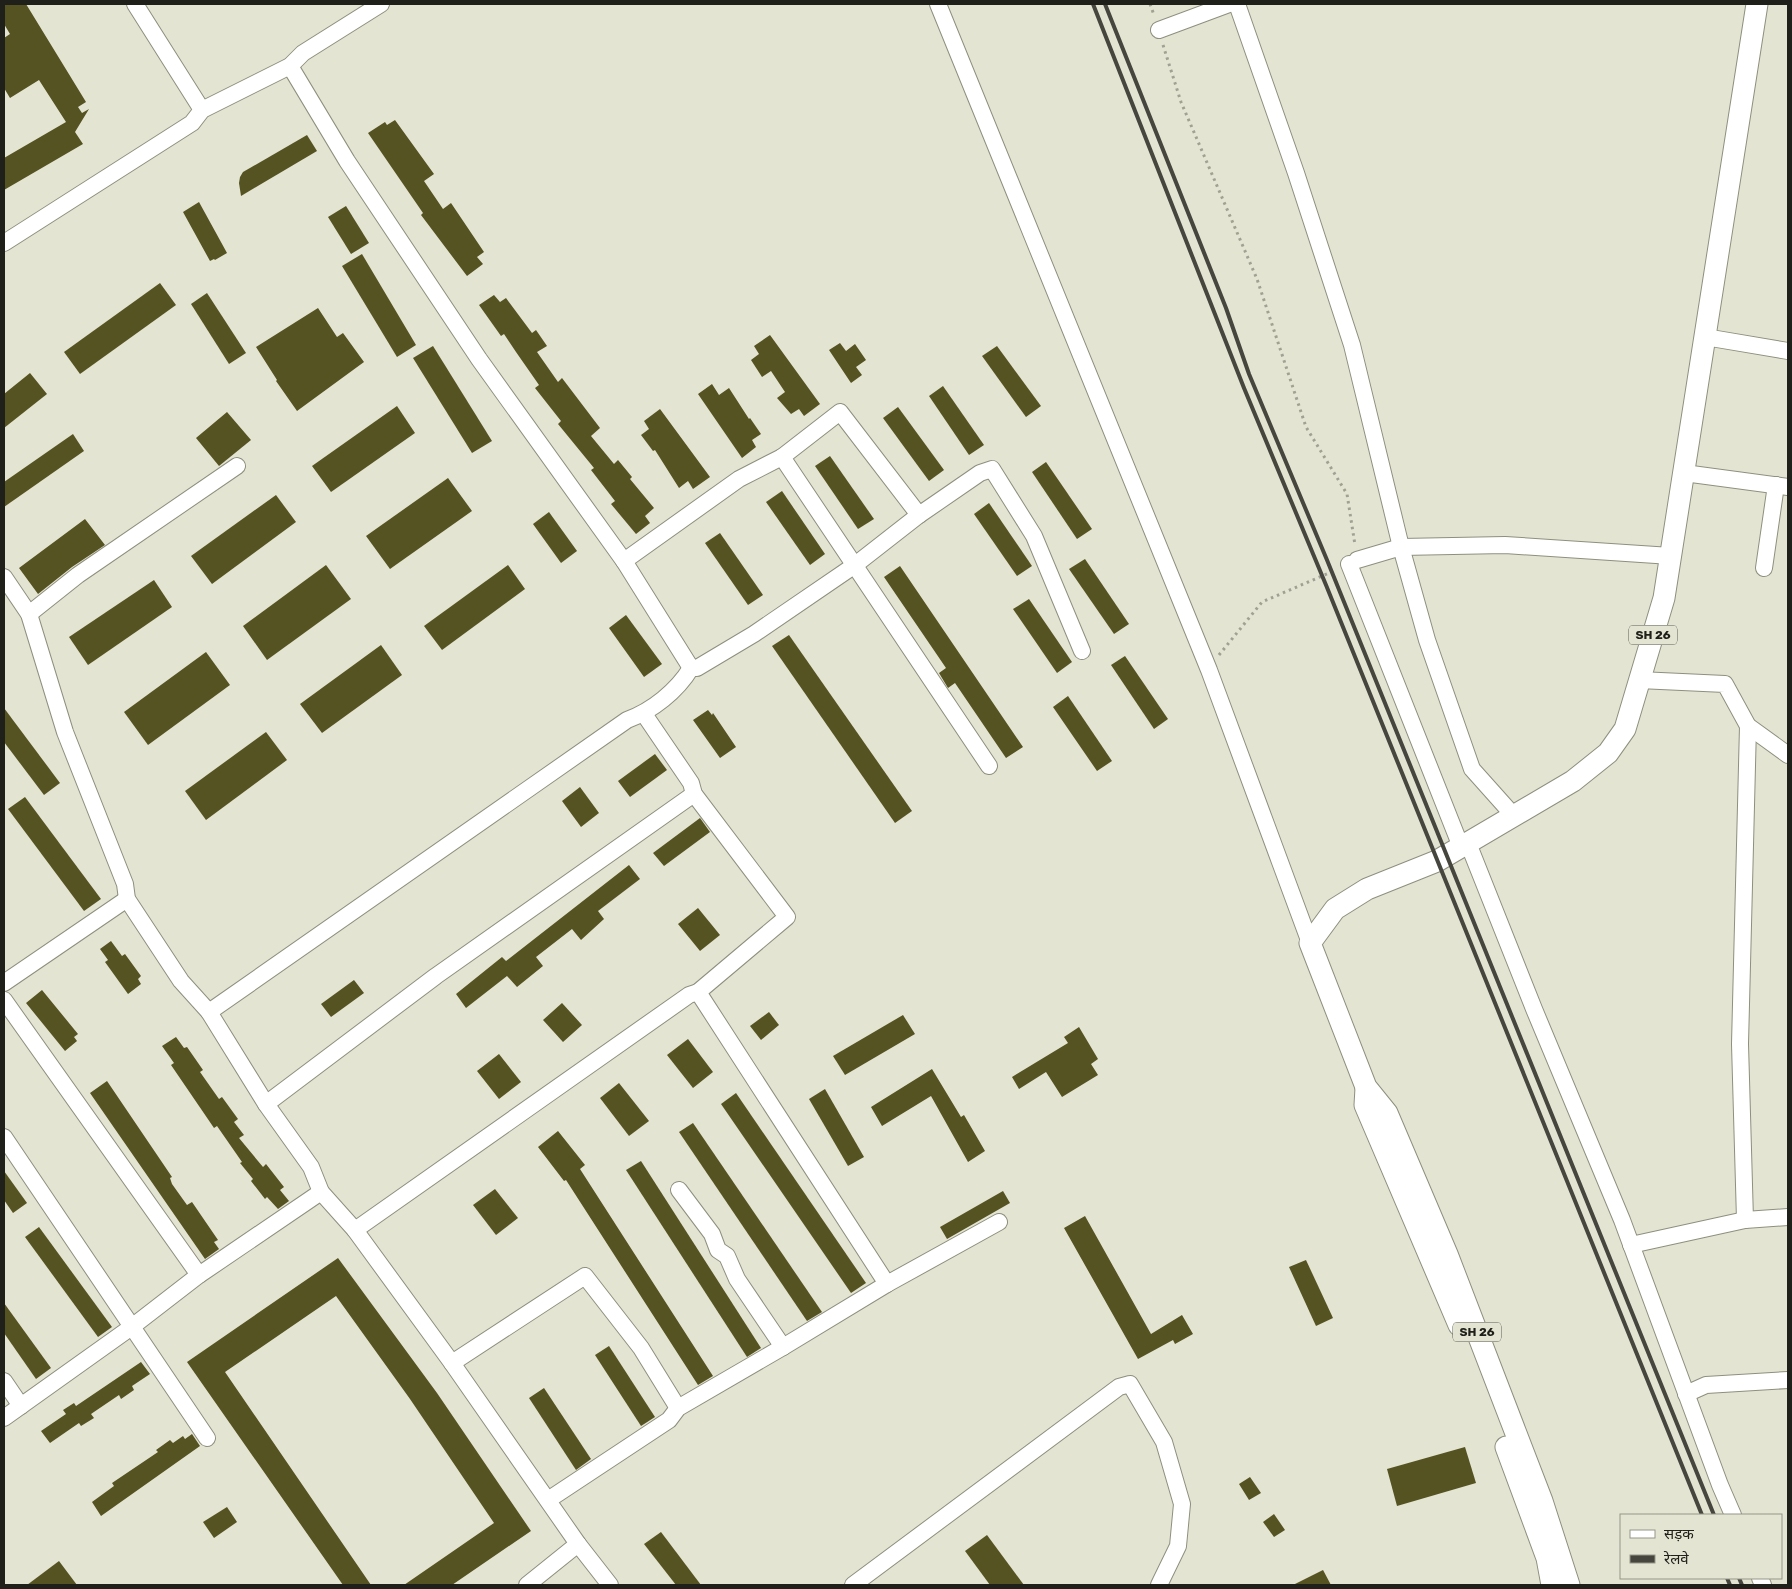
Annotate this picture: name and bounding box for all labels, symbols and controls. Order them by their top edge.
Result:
road number: SH 26 [1629,626,1677,644]
road number: SH 26 [1453,1322,1501,1341]
legend [1620,1514,1782,1579]
text: सड़क [1664,1525,1694,1543]
text: रेलवे [1663,1550,1689,1568]

